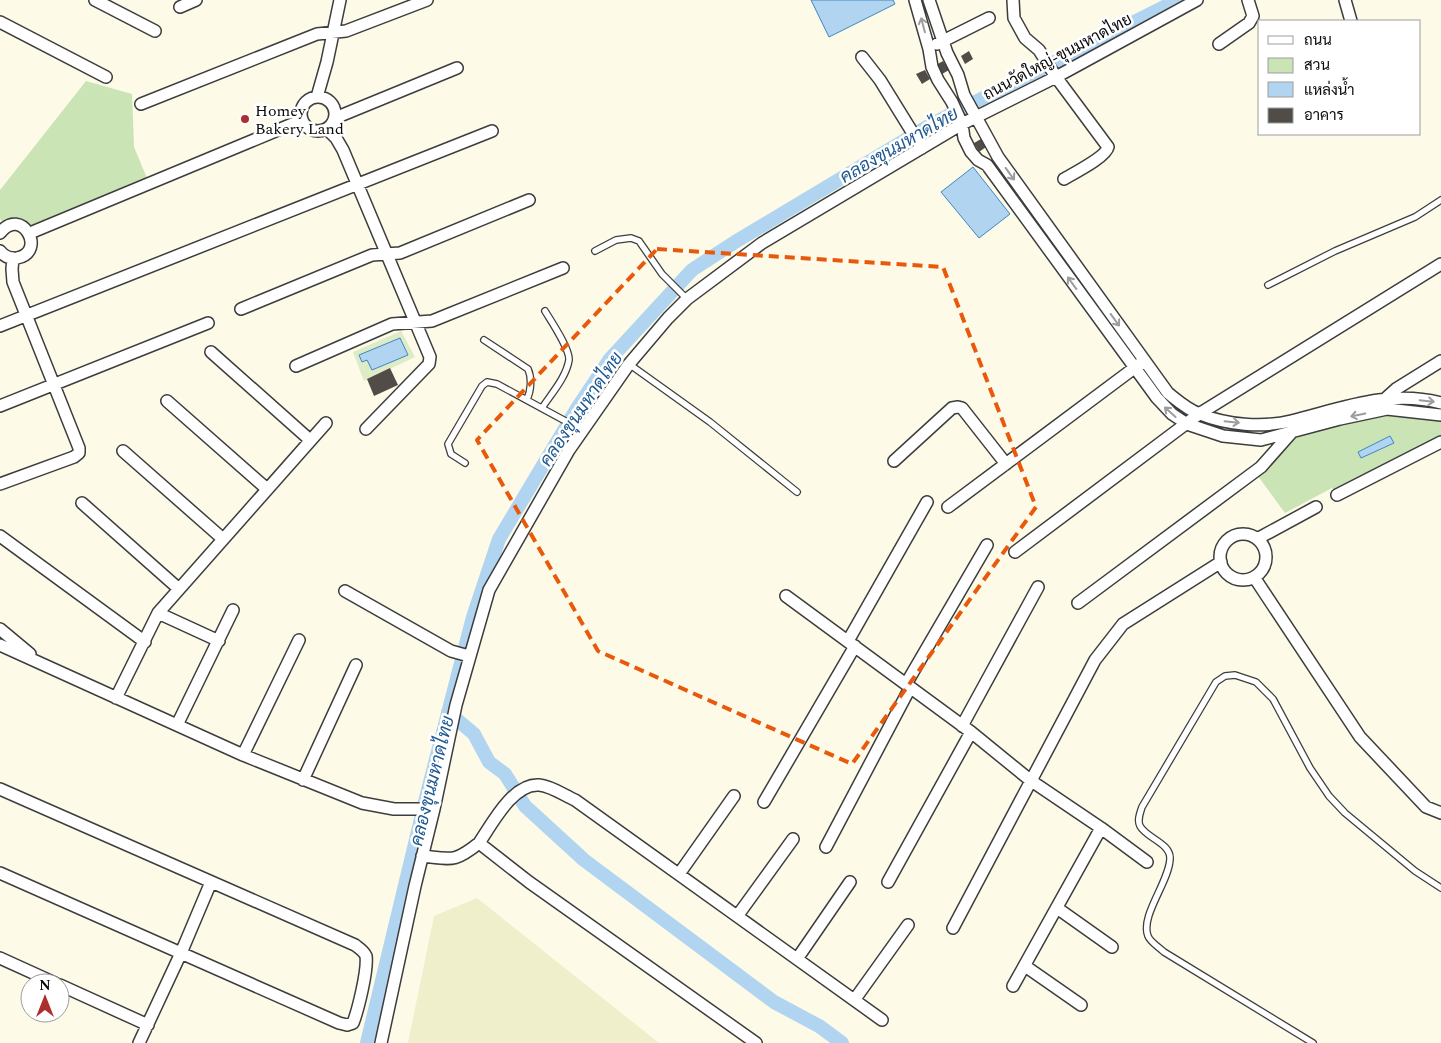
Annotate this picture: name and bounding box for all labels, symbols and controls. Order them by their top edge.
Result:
street label: ถนนวัดใหญ่-ขุนมหาดไทย [979,7,1136,106]
one-way arrow [918,17,927,33]
legend [1258,20,1421,135]
text: ถนน [1304,29,1332,52]
text: สวน [1304,54,1330,77]
text: แหล่งน้ำ [1304,77,1355,102]
place label: Homey Bakery Land [255,99,344,141]
water label: คลองขุนมหาดไทย [835,100,964,190]
text: อาคาร [1304,104,1344,127]
marker: Homey Bakery Land [239,113,251,125]
one-way arrow [1005,167,1015,181]
one-way arrow [1067,276,1078,290]
one-way arrow [1110,313,1120,327]
water label: คลองขุนมหาดไทย [533,347,630,472]
one-way arrow [1418,396,1434,406]
one-way arrow [1164,406,1177,418]
one-way arrow [1351,411,1367,420]
one-way arrow [1224,417,1240,427]
water label: คลองขุนมหาดไทย [403,713,462,849]
north arrow [20,973,70,1023]
text: N [39,975,51,996]

